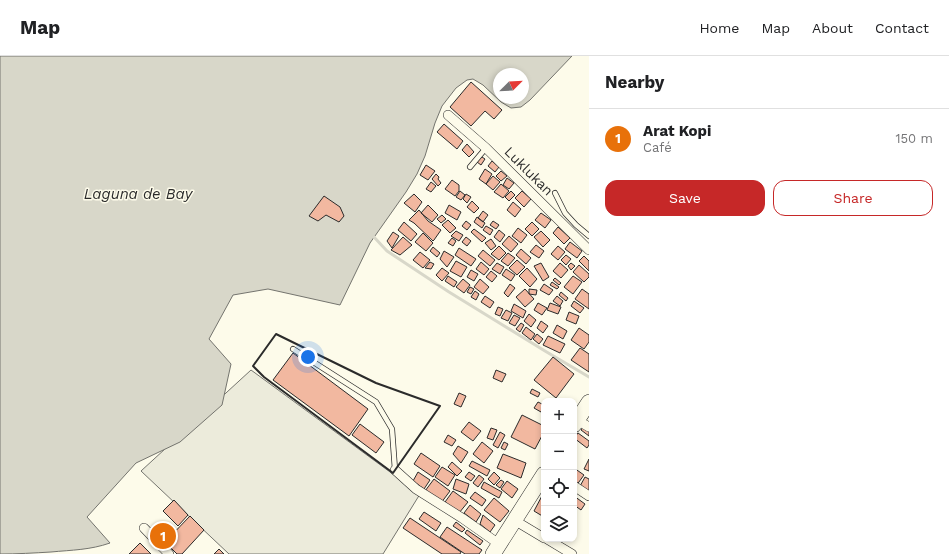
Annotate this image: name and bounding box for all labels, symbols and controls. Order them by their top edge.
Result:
text: Map [20,16,60,39]
text: Home [699,20,739,36]
text: Map [761,20,790,36]
text: About [812,20,853,36]
text: Contact [875,20,929,36]
north arrow [493,68,529,104]
text: Nearby [605,72,664,92]
text: Arat Kopi [643,122,711,140]
text: 1 [615,131,621,146]
text: 150 m [895,131,933,146]
text: Café [643,140,672,155]
street label: Luklukan [501,143,557,199]
button: Save [605,180,765,216]
button: Share [773,180,933,216]
water label: Laguna de Bay [84,185,194,203]
your location [298,347,318,367]
map controls [541,398,577,542]
button: + [541,398,577,434]
button: − [541,434,577,470]
button: locate [541,470,577,506]
button: layers [541,506,577,542]
pin: 1 [150,521,176,551]

